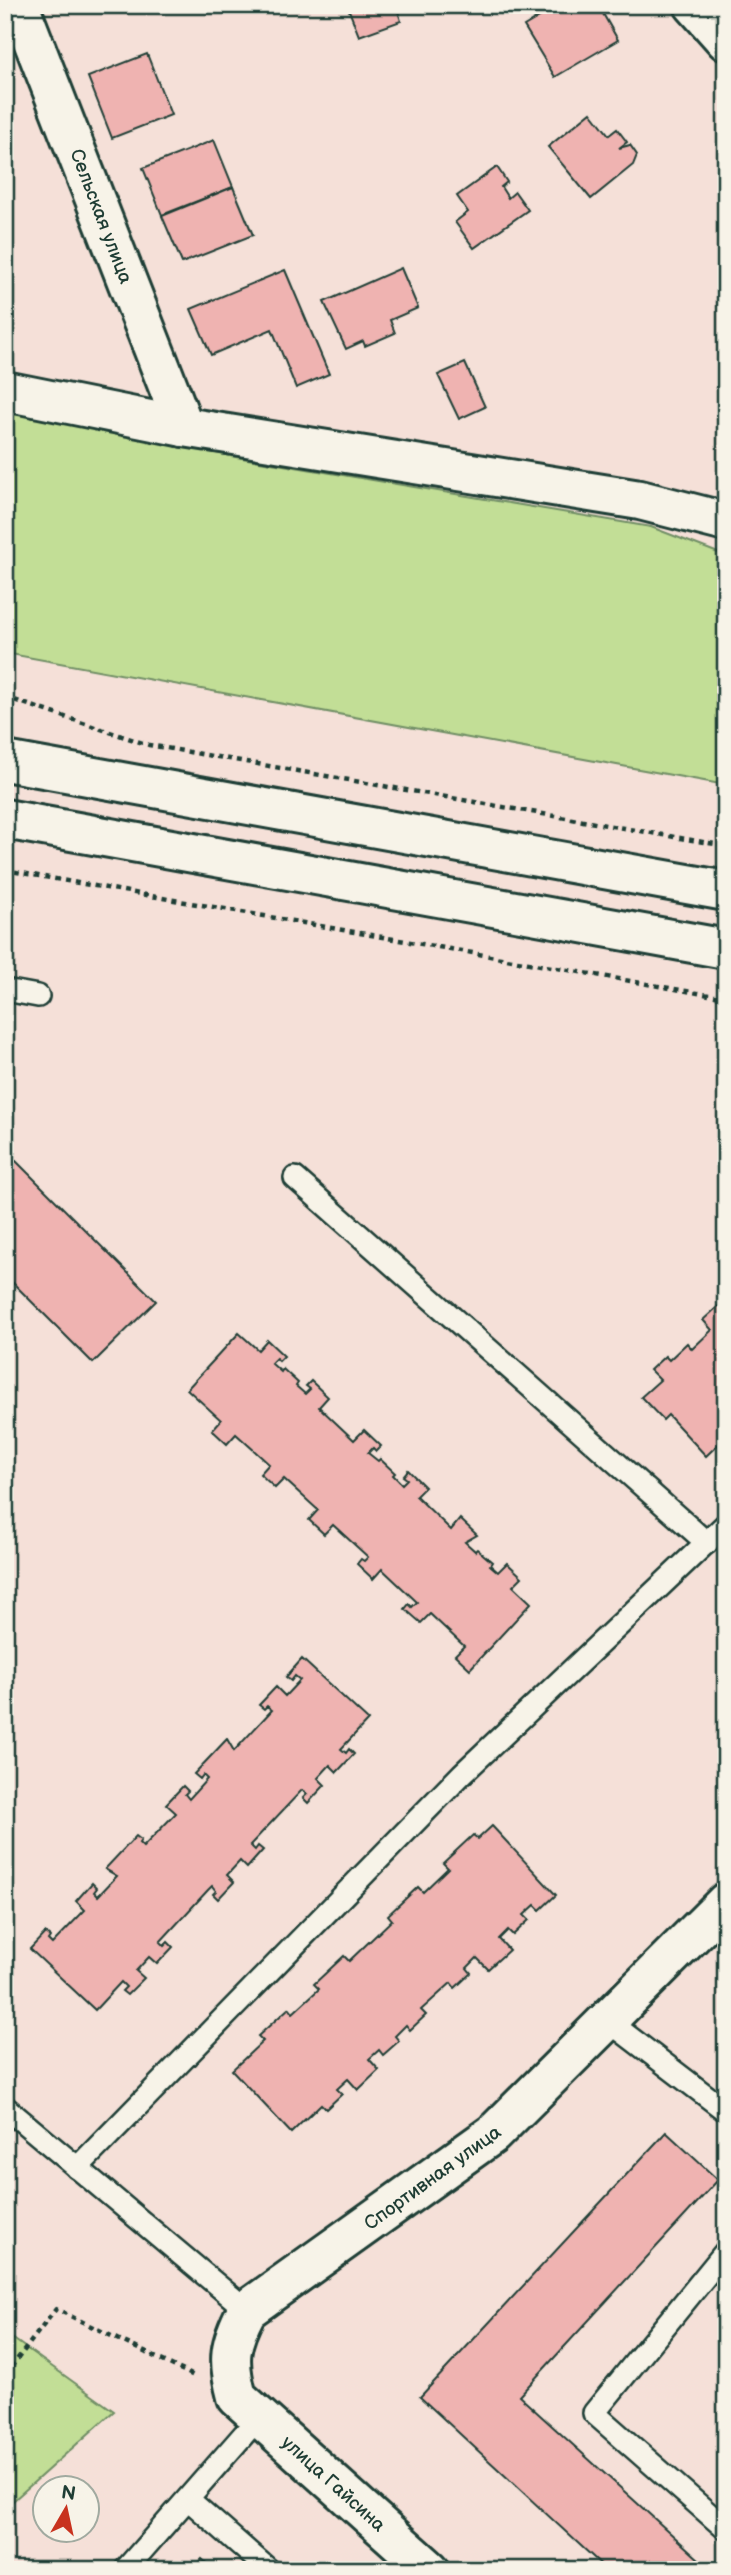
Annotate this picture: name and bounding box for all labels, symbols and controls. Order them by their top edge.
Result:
street label: Сельская улица [64,146,137,287]
street label: Спортивная улица [360,2121,506,2236]
street label: улица Гайсина [276,2431,390,2537]
north arrow [32,2474,102,2544]
text: N [60,2481,77,2506]

